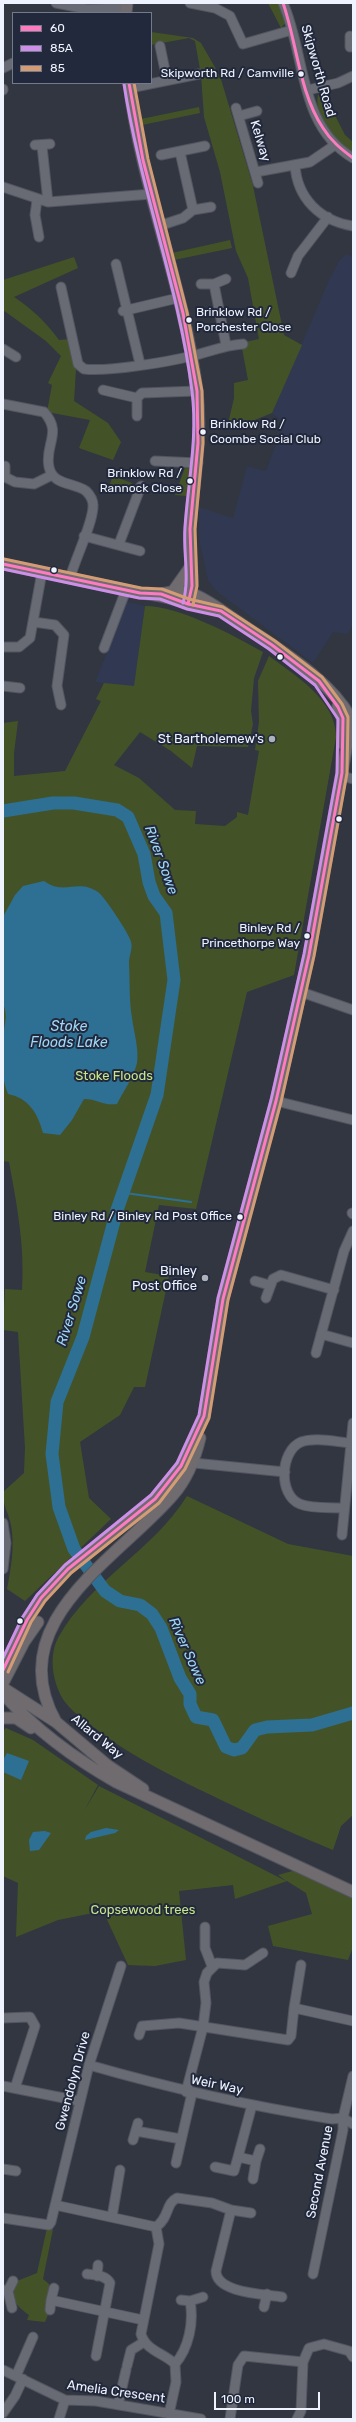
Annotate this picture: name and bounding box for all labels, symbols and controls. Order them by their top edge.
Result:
legend [12,12,152,84]
text: 60 [50,21,65,35]
street label: Skipworth Road [297,23,339,119]
text: 85A [50,41,73,55]
text: 85 [50,61,65,75]
place label: Skipworth Rd / Camville [161,67,294,81]
marker: Skipworth Rd / Camville [296,69,306,79]
street label: Kelway [246,118,274,164]
place label: Brinklow Rd / Porchester Close [196,306,291,334]
marker: Brinklow Rd / Porchester Close [184,315,194,325]
place label: Brinklow Rd / Coombe Social Club [210,418,321,446]
marker: Brinklow Rd / Coombe Social Club [198,427,208,437]
place label: Brinklow Rd / Rannock Close [100,467,182,495]
marker: Brinklow Rd / Rannock Close [185,476,195,486]
unlabelled marker [49,565,59,575]
unlabelled marker [275,652,285,662]
place label: St Bartholemew's [158,731,264,747]
marker: St Bartholemew's [267,734,277,744]
unlabelled marker [334,814,344,824]
water label: River Sowe [141,823,181,897]
place label: Binley Rd / Princethorpe Way [202,922,300,950]
marker: Binley Rd / Princethorpe Way [302,931,312,941]
water label: Stoke Floods Lake [30,1019,108,1052]
park label: Stoke Floods [75,1068,153,1084]
place label: Binley Rd / Binley Rd Post Office [53,1210,232,1224]
marker: Binley Rd / Binley Rd Post Office [235,1212,245,1222]
place label: Binley Post Office [132,1263,197,1294]
marker: Binley Post Office [200,1273,210,1283]
water label: River Sowe [53,1274,91,1348]
water label: River Sowe [165,1615,209,1687]
unlabelled marker [15,1616,25,1626]
street label: Allard Way [68,1711,126,1763]
park label: Copsewood trees [91,1902,195,1918]
street label: Gwendolyn Drive [52,2030,94,2132]
street label: Weir Way [189,2072,245,2098]
street label: Second Avenue [303,2124,337,2220]
street label: Amelia Crescent [66,2377,166,2407]
scale bar [216,2384,322,2410]
text: 100 m [221,2392,255,2406]

